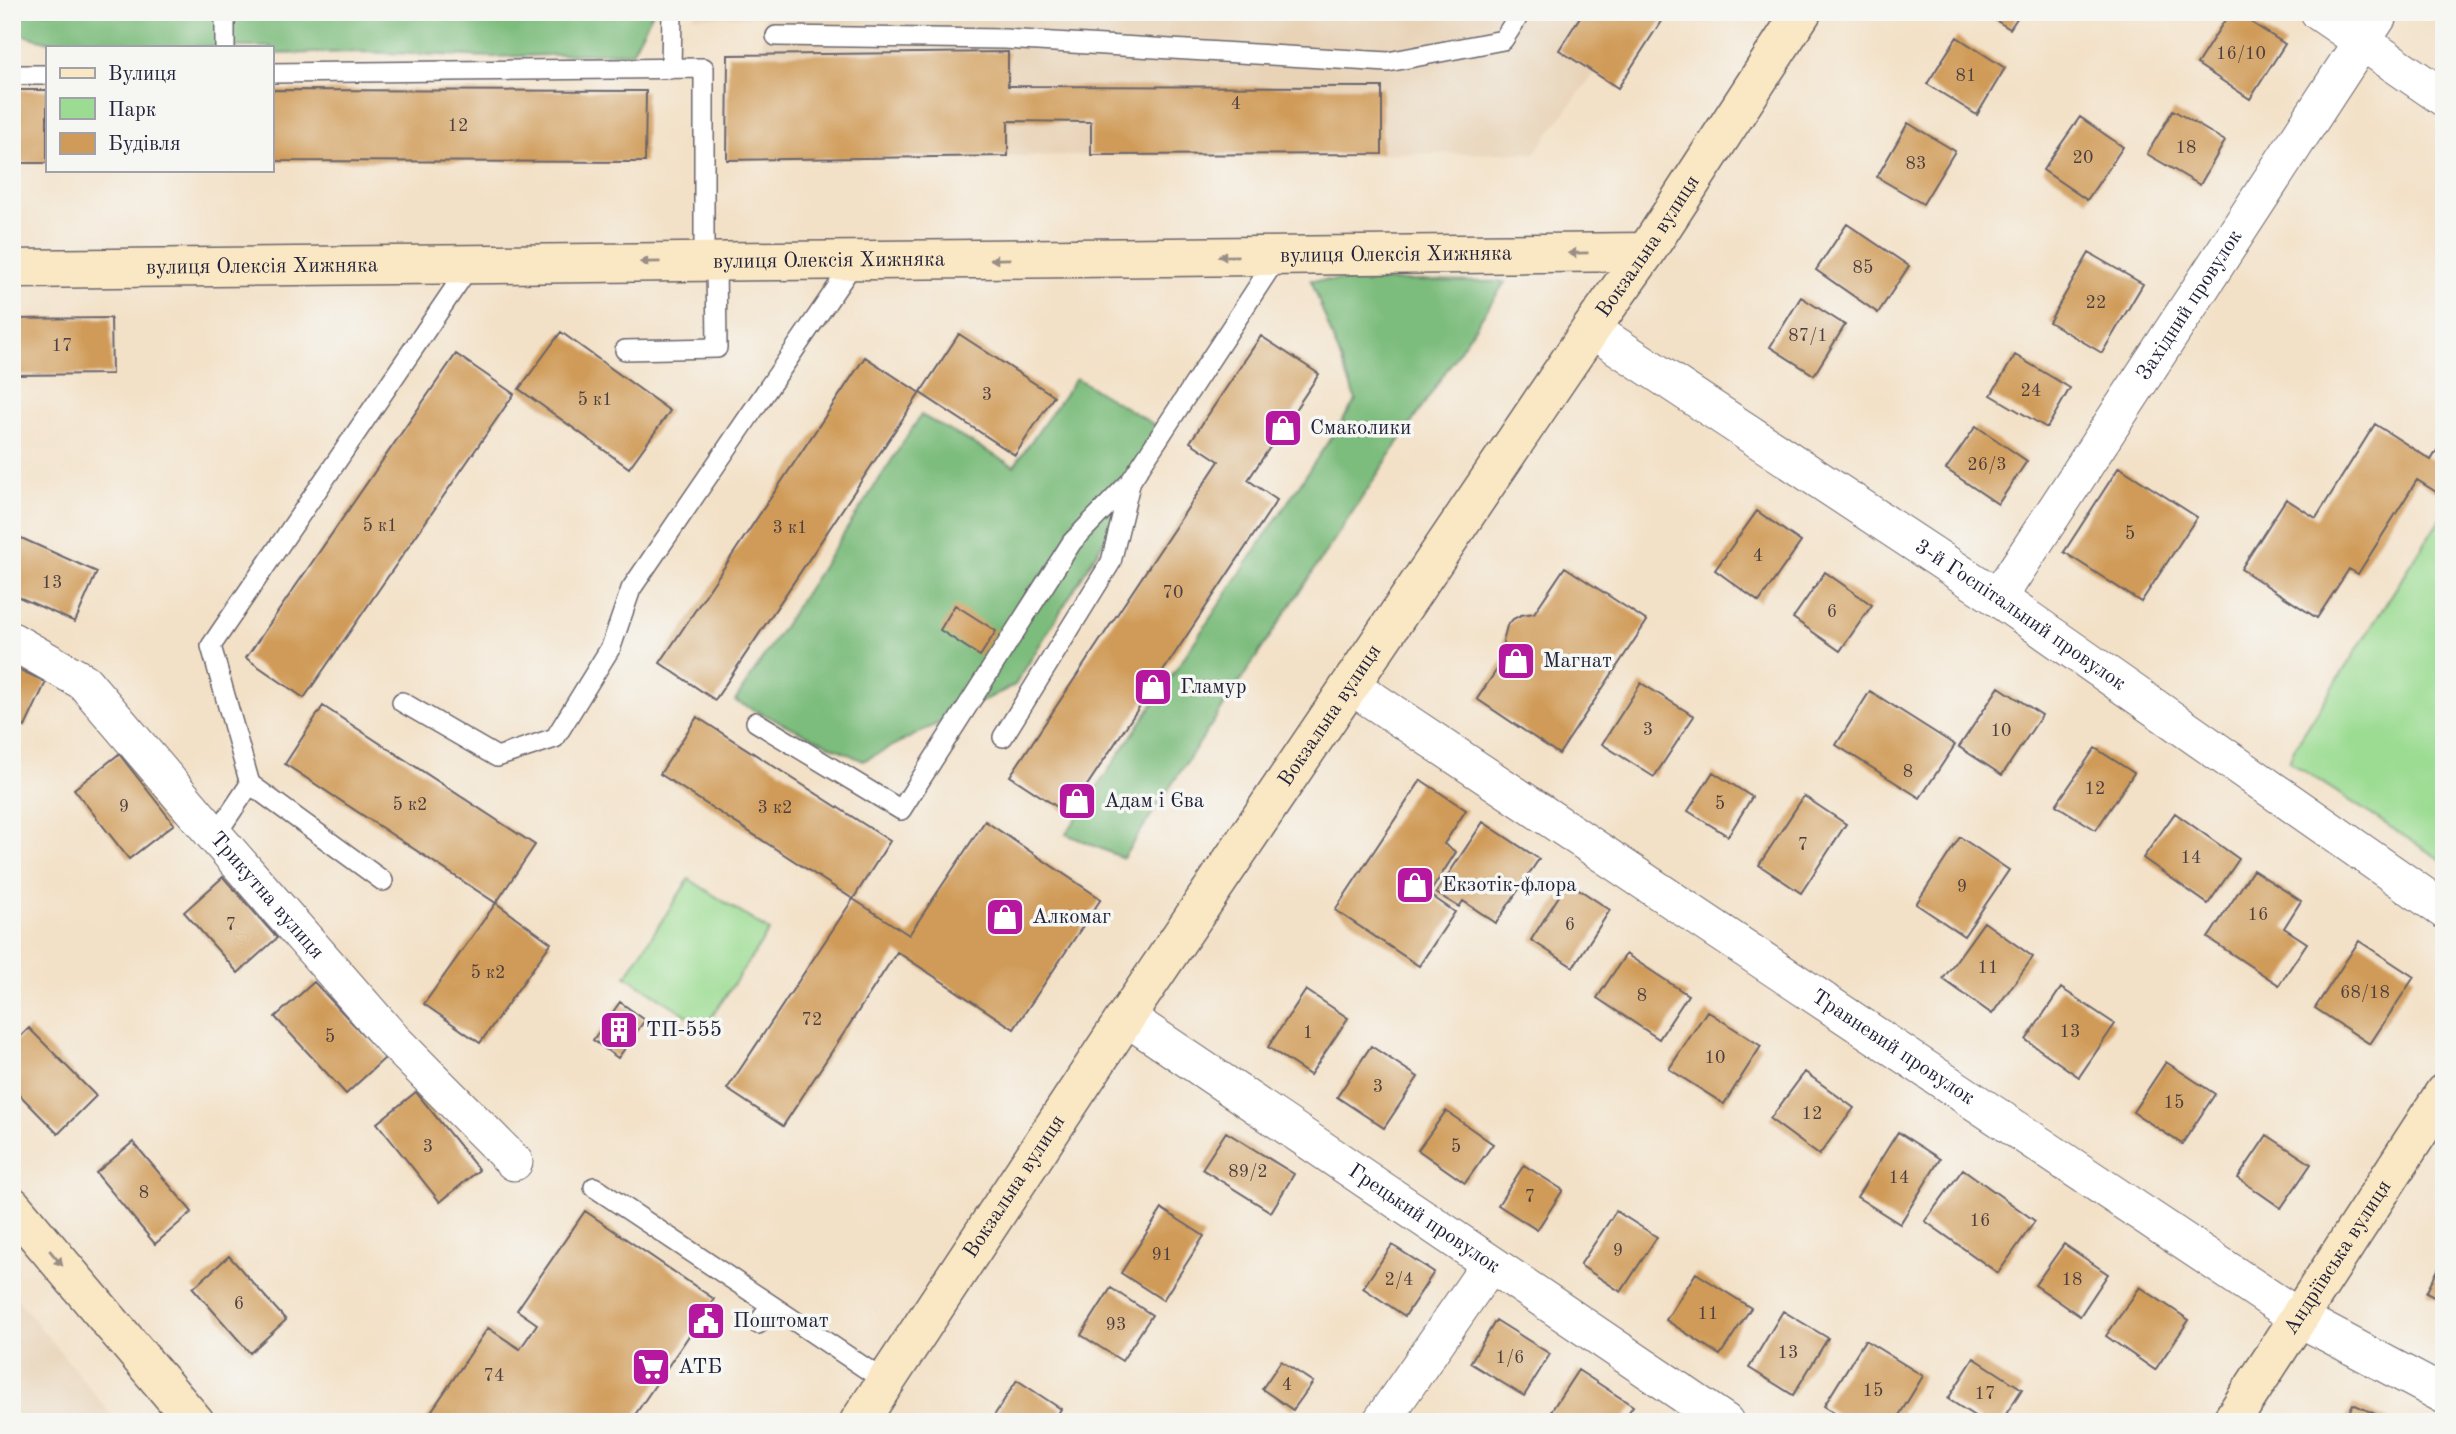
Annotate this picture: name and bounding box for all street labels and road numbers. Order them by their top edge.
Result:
street label: Вокзальна вулиця [1592,172,1703,321]
street label: Західний провулок [2133,226,2246,384]
street label: вулиця Олексія Хижняка [1280,243,1512,266]
street label: вулиця Олексія Хижняка [713,249,945,272]
street label: вулиця Олексія Хижняка [146,255,378,278]
street label: 3-й Госпітальний провулок [1911,536,2130,695]
street label: Вокзальна вулиця [1274,641,1385,790]
street label: Трикутна вулиця [206,828,328,963]
street label: Травневий провулок [1808,986,1979,1109]
street label: Вокзальна вулиця [960,1111,1069,1262]
street label: Грецький провулок [1345,1160,1504,1277]
street label: Андріївська вулиця [2280,1176,2395,1339]

